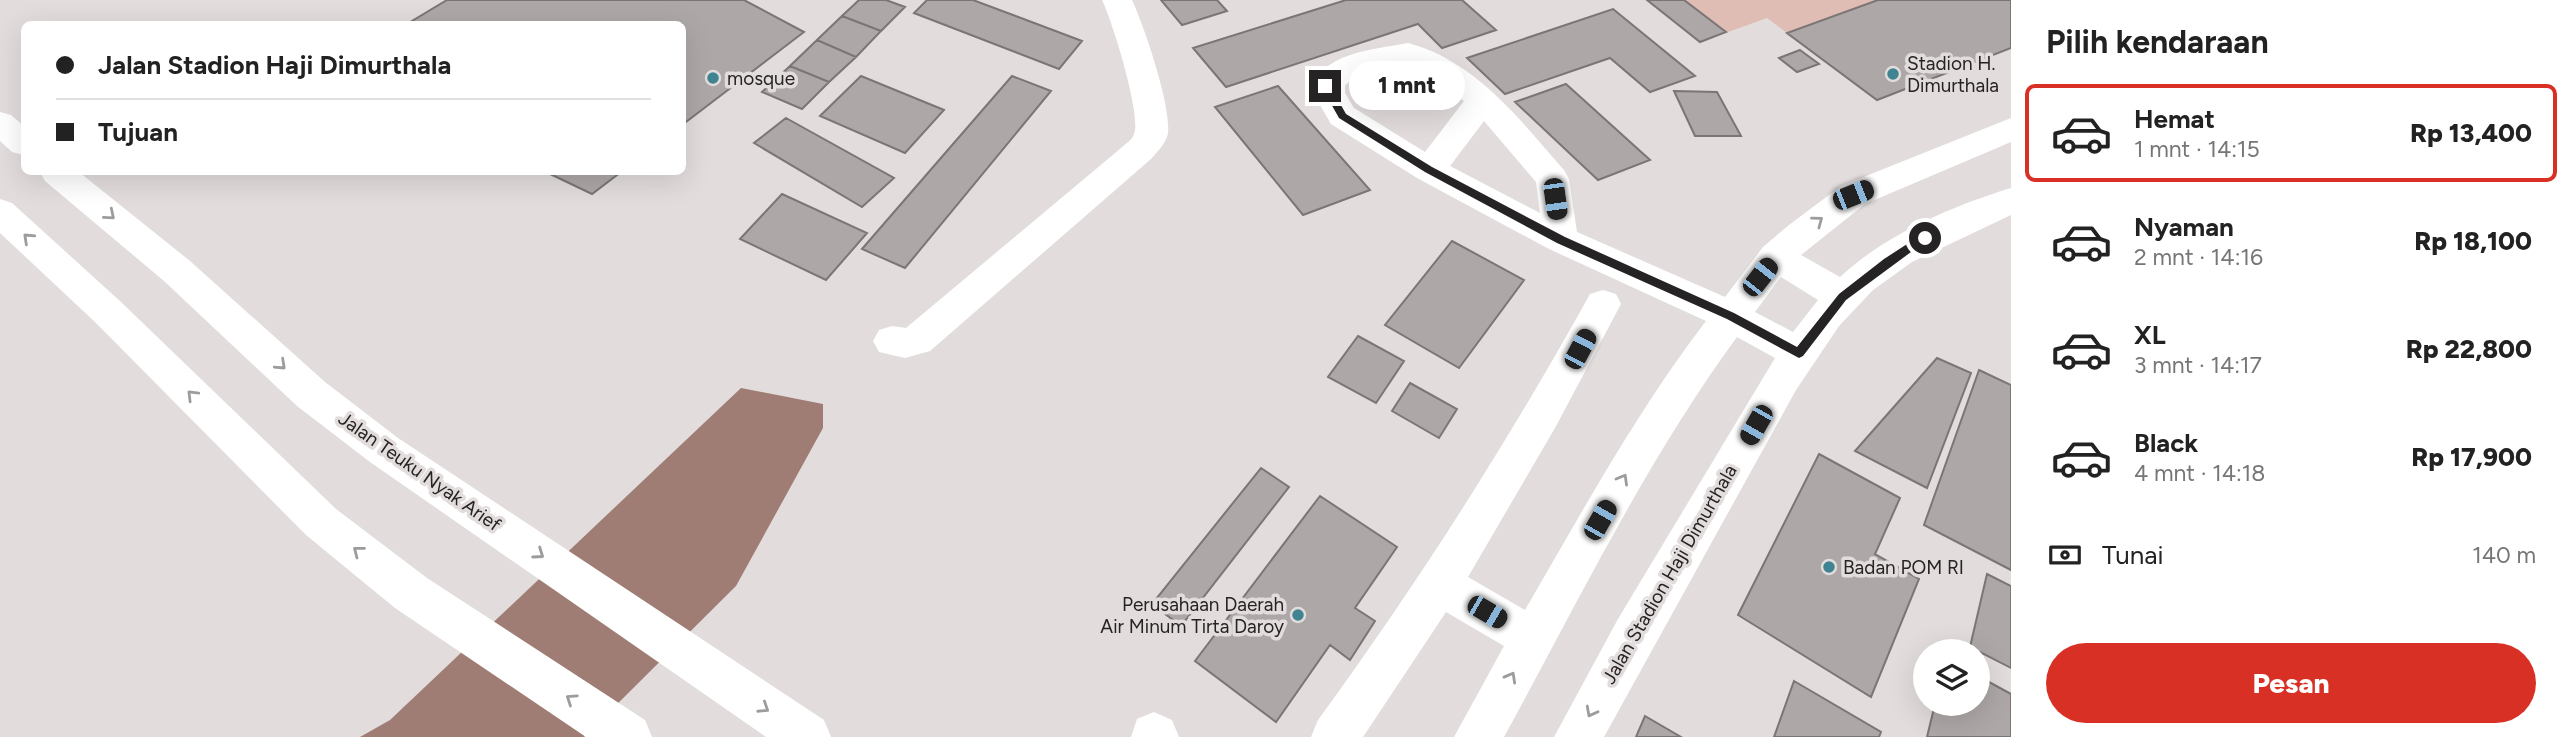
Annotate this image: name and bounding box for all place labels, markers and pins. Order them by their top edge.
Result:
place label: Stadion H. Dimurthala [1907,52,1999,97]
marker: Stadion H. Dimurthala [1885,66,1901,82]
place label: mosque [727,67,795,90]
marker: mosque [705,70,721,86]
place label: Badan POM RI [1843,556,1964,579]
marker: Badan POM RI [1821,559,1837,575]
place label: Perusahaan Daerah Air Minum Tirta Daroy [1100,593,1284,638]
marker: Perusahaan Daerah Air Minum Tirta Daroy [1290,607,1306,623]

